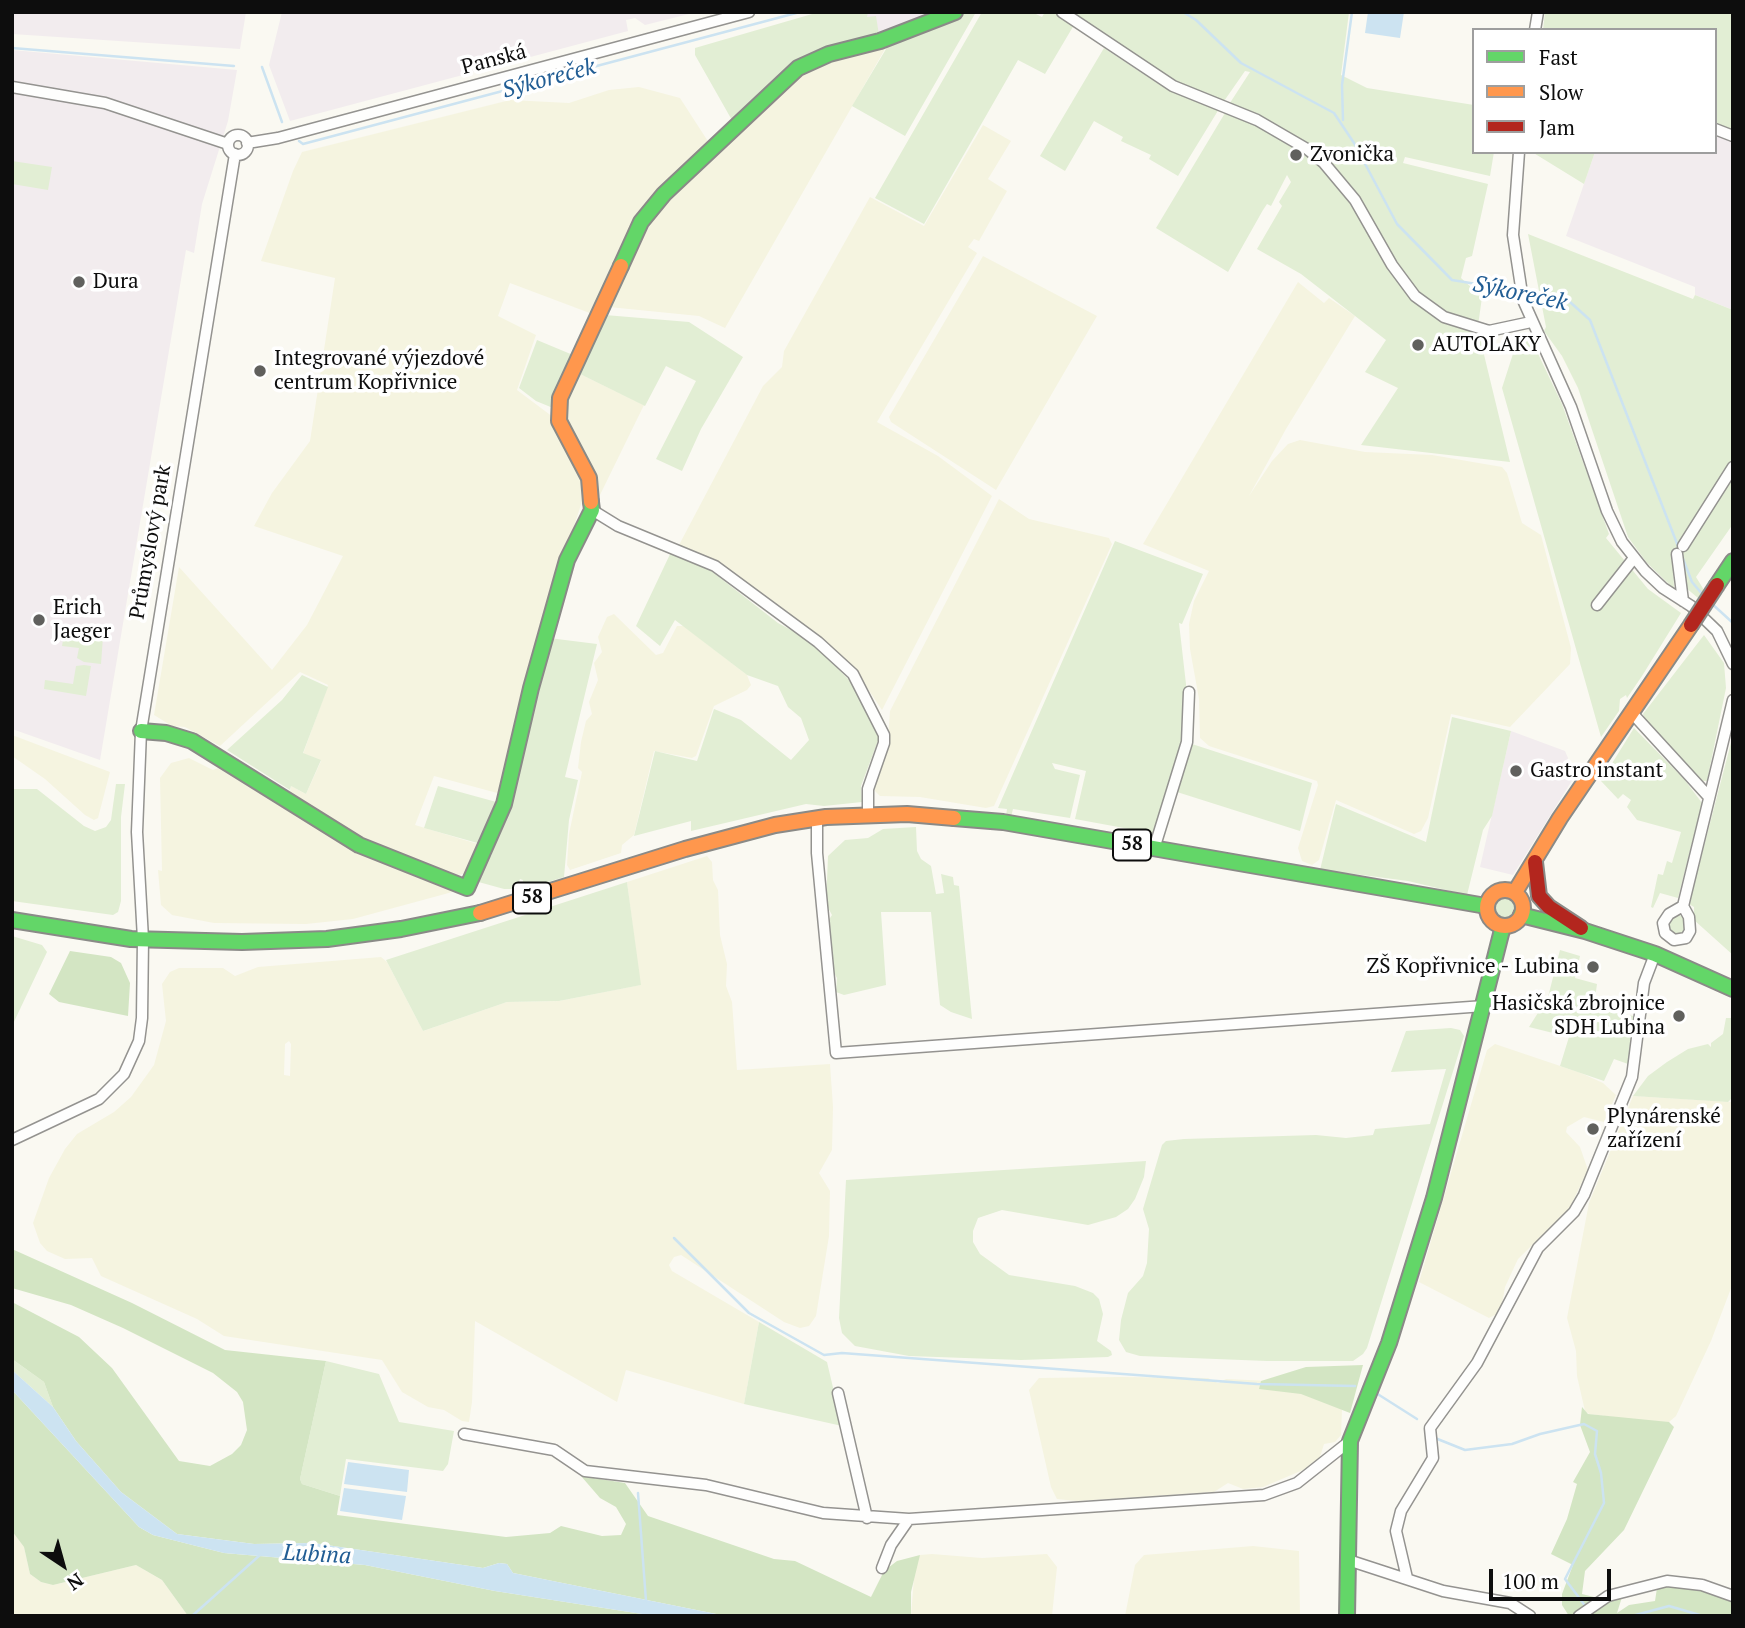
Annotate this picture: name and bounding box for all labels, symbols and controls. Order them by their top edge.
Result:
legend [1472,28,1717,154]
street label: Panská [459,39,529,81]
text: Fast [1539,43,1578,71]
water label: Sýkoreček [499,53,599,105]
text: Slow [1539,78,1583,106]
text: Jam [1539,113,1575,141]
place label: Zvonička [1310,142,1394,168]
marker: Zvonička [1288,147,1304,163]
place label: Dura [93,269,139,295]
water label: Sýkoreček [1470,271,1570,317]
marker: Dura [71,274,87,290]
place label: AUTOLAKY [1432,332,1541,358]
marker: AUTOLAKY [1410,337,1426,353]
place label: Integrované výjezdové centrum Kopřivnice [274,346,484,396]
marker: Integrované výjezdové centrum Kopřivnice [252,363,268,379]
street label: Průmyslový park [125,463,177,621]
place label: Erich Jaeger [53,595,111,645]
marker: Erich Jaeger [31,612,47,628]
place label: Gastro instant [1530,758,1663,784]
marker: Gastro instant [1508,763,1524,779]
road number: 58 [1113,830,1151,860]
road number: 58 [513,882,551,914]
place label: ZŠ Kopřivnice - Lubina [1366,954,1579,980]
marker: ZŠ Kopřivnice - Lubina [1585,959,1601,975]
place label: Hasičská zbrojnice SDH Lubina [1492,991,1665,1041]
marker: Hasičská zbrojnice SDH Lubina [1671,1008,1687,1024]
place label: Plynárenské zařízení [1607,1104,1721,1154]
marker: Plynárenské zařízení [1585,1121,1601,1137]
north arrow [28,1530,98,1600]
water label: Lubina [282,1539,352,1571]
scale bar [1493,1554,1616,1598]
text: 100 m [1502,1567,1559,1595]
text: N [62,1568,89,1597]

